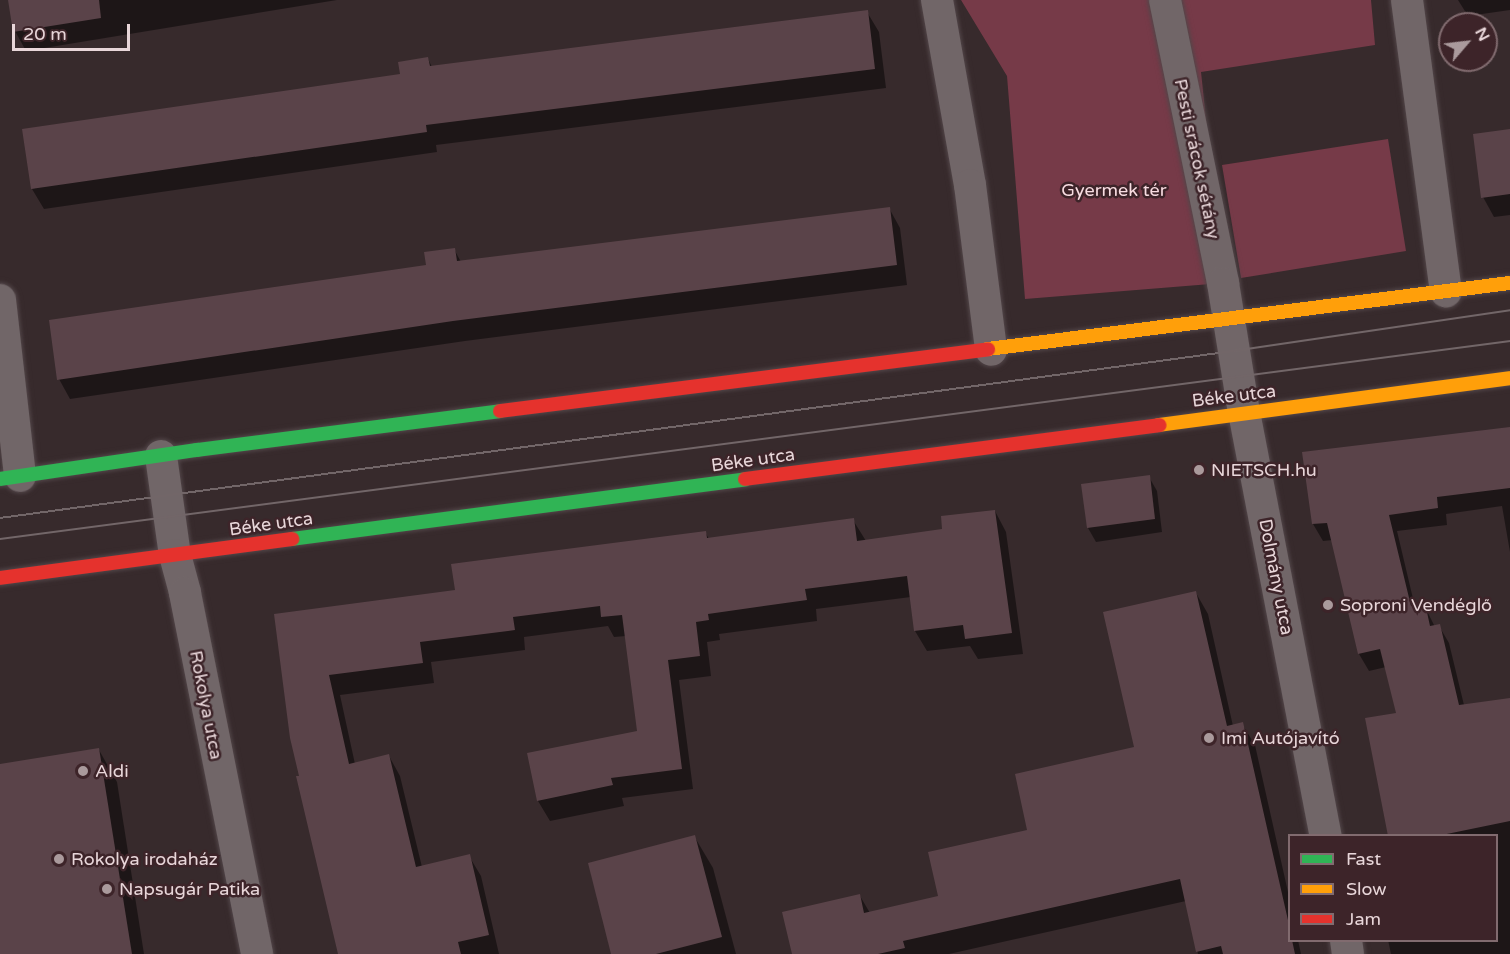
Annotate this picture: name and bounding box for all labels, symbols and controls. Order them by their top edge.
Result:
scale bar [15,12,134,50]
north arrow [1438,12,1498,72]
text: 20 m [23,23,67,45]
text: N [1470,24,1494,45]
street label: Pesti srácok sétány [1169,77,1225,241]
park label: Gyermek tér [1061,179,1167,201]
street label: Béke utca [1191,380,1277,412]
street label: Béke utca [710,443,796,477]
place label: NIETSCH.hu [1211,459,1317,481]
marker: NIETSCH.hu [1192,463,1206,477]
street label: Béke utca [228,507,314,541]
street label: Dolmány utca [1254,517,1298,637]
place label: Soproni Vendéglő [1340,594,1492,616]
marker: Soproni Vendéglő [1321,598,1335,612]
street label: Rokolya utca [185,649,227,761]
place label: Imi Autójavító [1221,727,1340,749]
marker: Imi Autójavító [1202,731,1216,745]
place label: Aldi [95,760,129,782]
marker: Aldi [76,764,90,778]
legend [1288,834,1498,942]
place label: Rokolya irodaház [71,848,218,870]
text: Fast [1346,848,1381,870]
marker: Rokolya irodaház [52,852,66,866]
place label: Napsugár Patika [119,878,260,900]
text: Slow [1346,878,1387,900]
marker: Napsugár Patika [100,882,114,896]
text: Jam [1346,908,1381,930]

